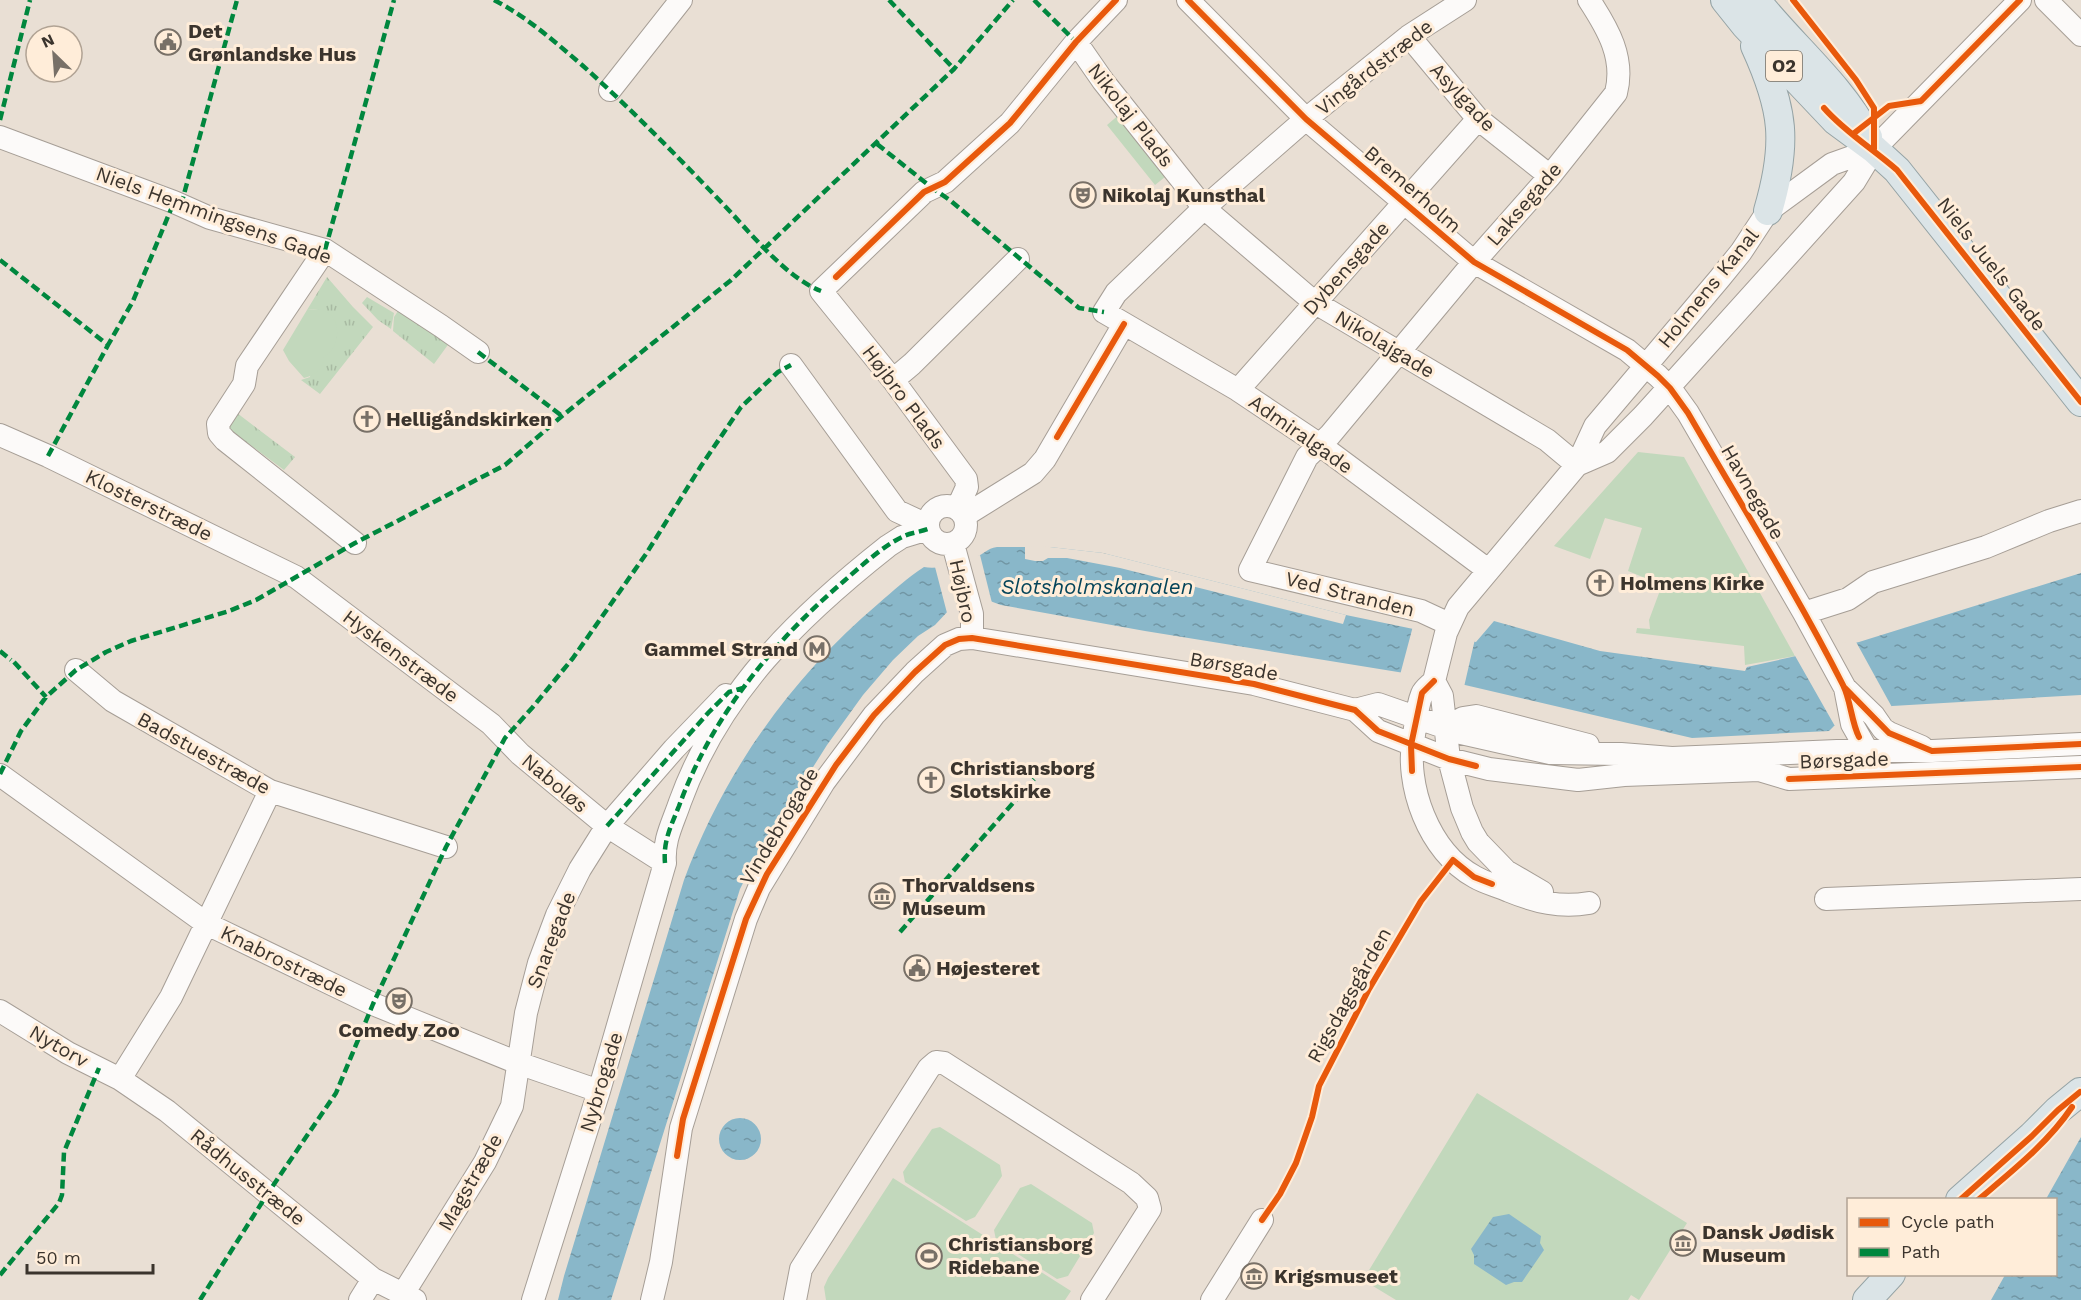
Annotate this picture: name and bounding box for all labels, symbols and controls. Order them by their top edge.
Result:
street label: Vingårdstræde [1311,14,1437,120]
place label: Det Grønlandske Hus [188,19,357,66]
north arrow [24,24,84,84]
public building icon: Det Grønlandske Hus [153,27,183,57]
text: N [38,30,57,52]
road number: O2 [1766,51,1802,81]
street label: Nikolaj Plads [1083,58,1179,172]
street label: Asylgade [1425,58,1501,136]
street label: Bremerholm [1360,140,1466,238]
street label: Laksegade [1481,157,1567,251]
street label: Niels Hemmingsens Gade [93,161,335,269]
theatre icon: Nikolaj Kunsthal [1068,180,1098,210]
place label: Nikolaj Kunsthal [1102,183,1265,207]
street label: Niels Juels Gade [1932,192,2052,336]
street label: Dybensgade [1298,216,1394,320]
street label: Holmens Kanal [1652,223,1764,353]
street label: Nikolajgade [1331,305,1439,383]
street label: Højbro Plads [857,340,951,454]
street label: Admiralgade [1244,389,1358,479]
church icon: Helligåndskirken [352,404,382,434]
place label: Helligåndskirken [386,407,552,431]
street label: Havnegade [1716,440,1790,544]
street label: Klosterstræde [82,464,216,546]
street label: Højbro [945,557,981,625]
street label: Ved Stranden [1283,566,1417,622]
church icon: Holmens Kirke [1585,568,1615,598]
place label: Holmens Kirke [1620,571,1764,595]
water label: Slotsholmskanalen [1001,574,1193,599]
street label: Hyskenstræde [338,605,464,707]
metro station icon: Gammel Strand [802,634,832,664]
place label: Gammel Strand [644,637,798,661]
street label: Børsgade [1188,646,1280,686]
street label: Badstuestræde [133,707,275,799]
street label: Børsgade [1799,746,1889,774]
street label: Naboløs [517,748,593,818]
place label: Christiansborg Slotskirke [950,756,1095,803]
street label: Vindebrogade [734,763,824,889]
church icon: Christiansborg Slotskirke [916,765,946,795]
place label: Thorvaldsens Museum [902,873,1035,920]
museum icon: Thorvaldsens Museum [867,881,897,911]
street label: Snaregade [522,888,580,992]
street label: Knabrostræde [217,920,351,1002]
street label: Rigsdagsgården [1302,923,1396,1067]
public building icon: Højesteret [902,953,932,983]
place label: Højesteret [936,956,1040,980]
theatre icon: Comedy Zoo [384,986,414,1016]
place label: Comedy Zoo [338,1018,460,1042]
street label: Nytorv [25,1020,93,1073]
street label: Nybrogade [574,1029,628,1135]
street label: Rådhusstræde [186,1123,310,1231]
street label: Magstræde [433,1129,507,1235]
legend [1847,1198,2057,1276]
text: Cycle path [1901,1211,1995,1232]
place label: Dansk Jødisk Museum [1702,1220,1835,1267]
museum icon: Dansk Jødisk Museum [1668,1228,1698,1258]
place label: Christiansborg Ridebane [948,1232,1093,1279]
scale bar [27,1237,153,1275]
sports icon: Christiansborg Ridebane [914,1241,944,1271]
text: Path [1901,1241,1941,1262]
text: 50 m [36,1247,81,1268]
museum icon: Krigsmuseet [1239,1261,1269,1291]
place label: Krigsmuseet [1274,1264,1398,1288]

